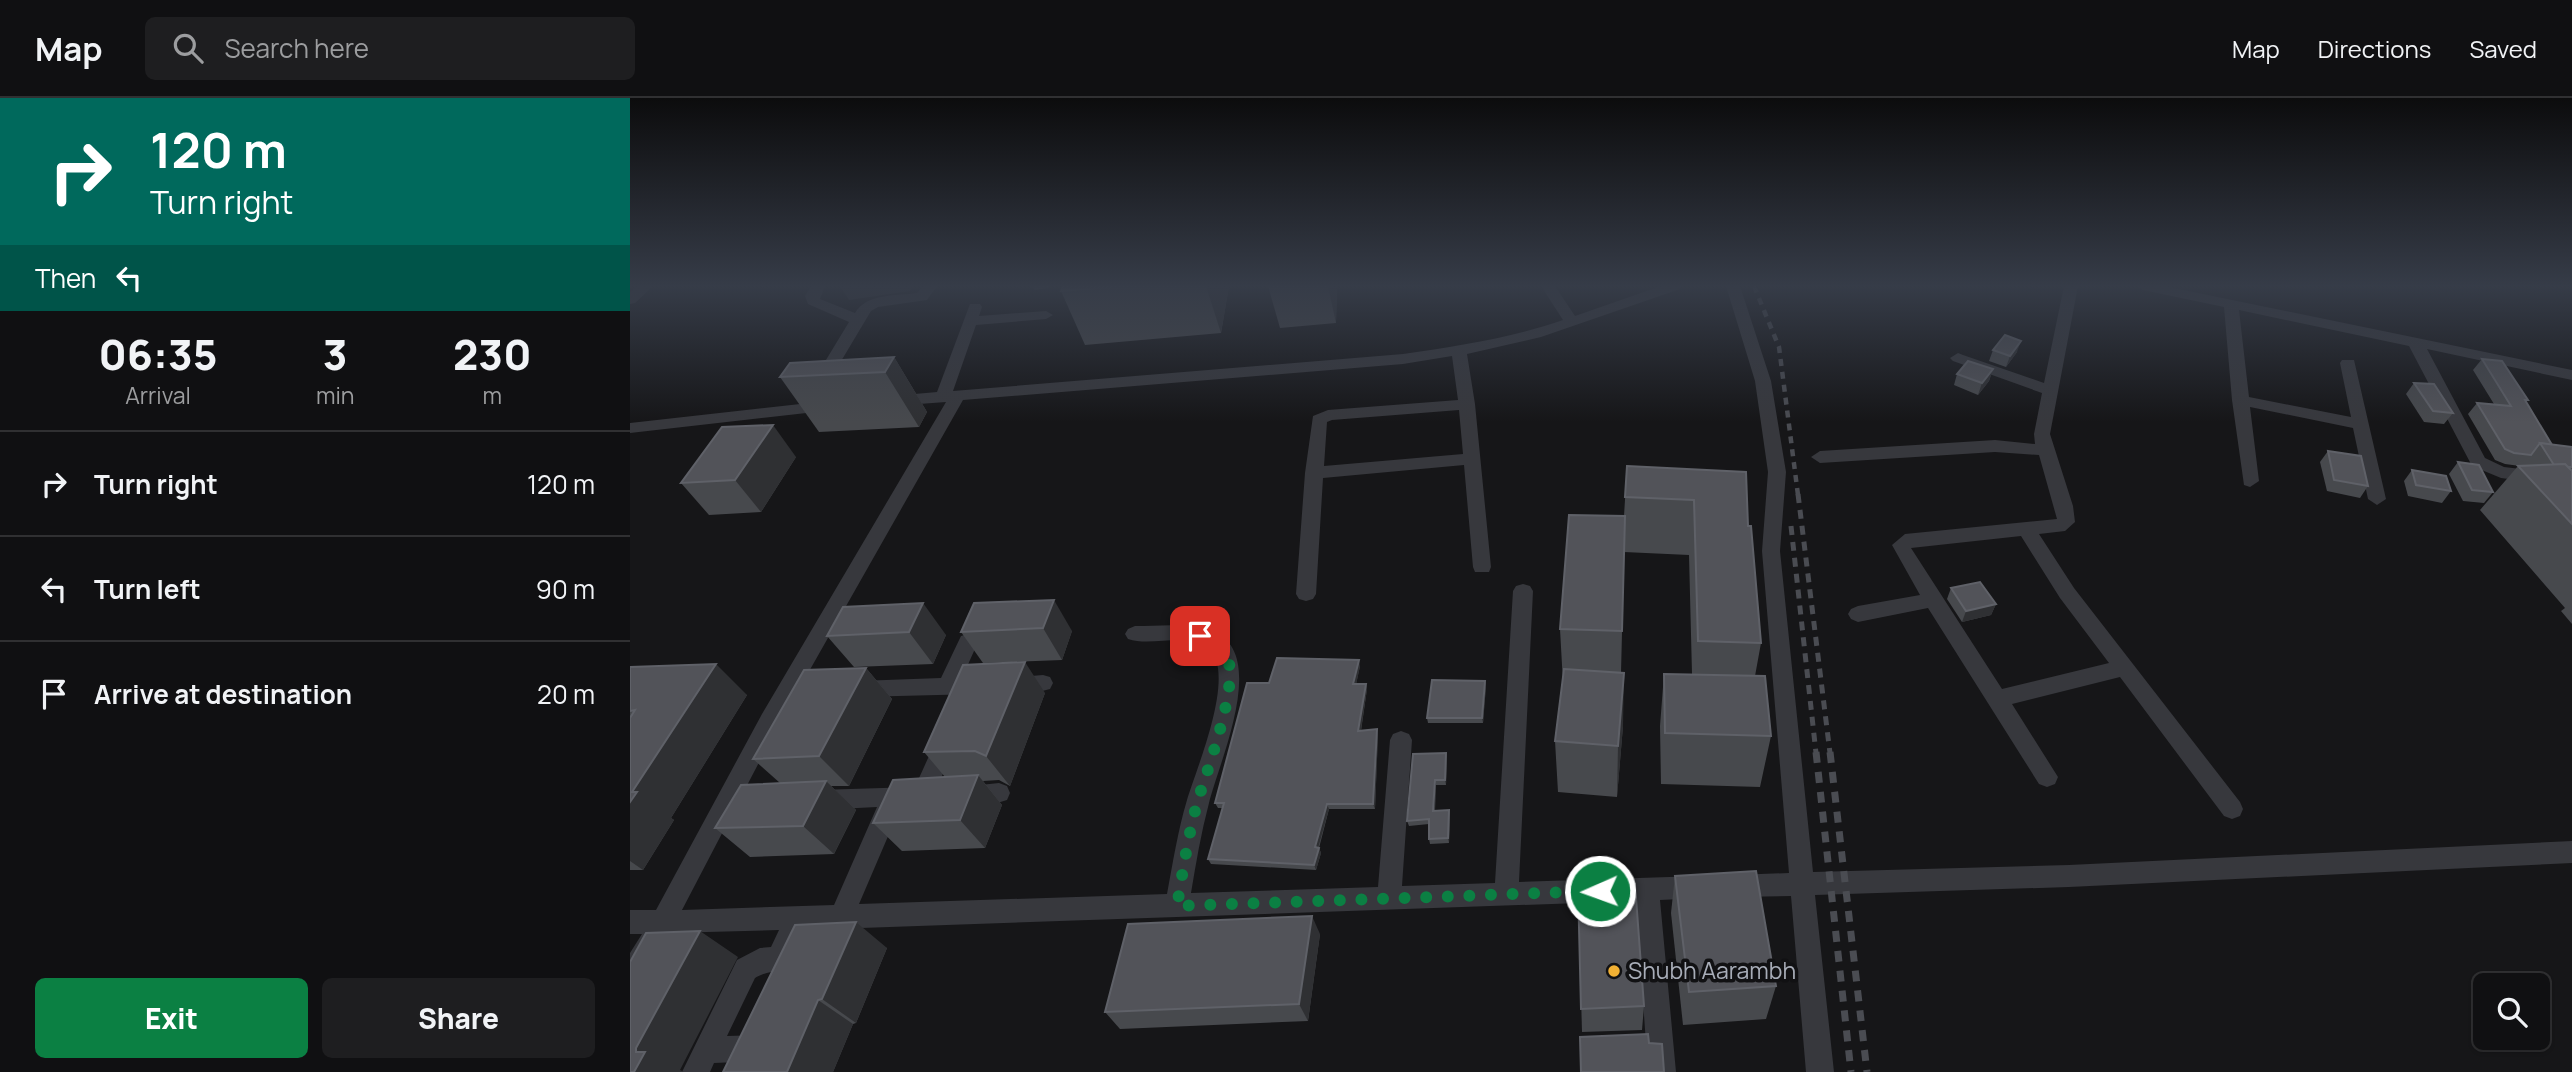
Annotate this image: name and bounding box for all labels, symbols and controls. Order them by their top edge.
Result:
search box [145,17,635,80]
text: Map [35,26,103,71]
icon: search [169,29,207,67]
text: Search here [225,30,369,66]
text: Map [2232,32,2280,65]
text: Directions [2318,32,2431,65]
text: Saved [2469,32,2537,65]
text: 120 m [150,116,287,183]
icon: right [35,126,126,217]
text: Turn right [150,180,293,224]
icon: left [110,259,148,297]
text: Then [35,260,96,296]
text: 06:35 [98,325,217,383]
text: 3 [323,325,348,383]
text: 230 [453,325,532,383]
text: Arrival [125,379,191,411]
text: min [316,379,355,411]
text: m [482,379,502,411]
icon: right [35,465,73,503]
text: Turn right [94,466,218,502]
text: 120 m [527,466,595,502]
icon: left [35,570,73,608]
text: Turn left [94,571,201,607]
text: 90 m [536,571,595,607]
pin [1170,606,1230,666]
icon: arrive [1181,617,1219,655]
icon: arrive [35,675,73,713]
text: Arrive at destination [94,676,352,712]
text: 20 m [537,676,595,712]
position arrow [1563,854,1637,928]
place label: Shubh Aarambh [1628,954,1796,986]
marker: Shubh Aarambh [1606,963,1622,979]
map controls [2473,973,2550,1050]
button: search [2473,973,2550,1050]
button: Exit [35,978,308,1058]
button: Share [322,978,595,1058]

